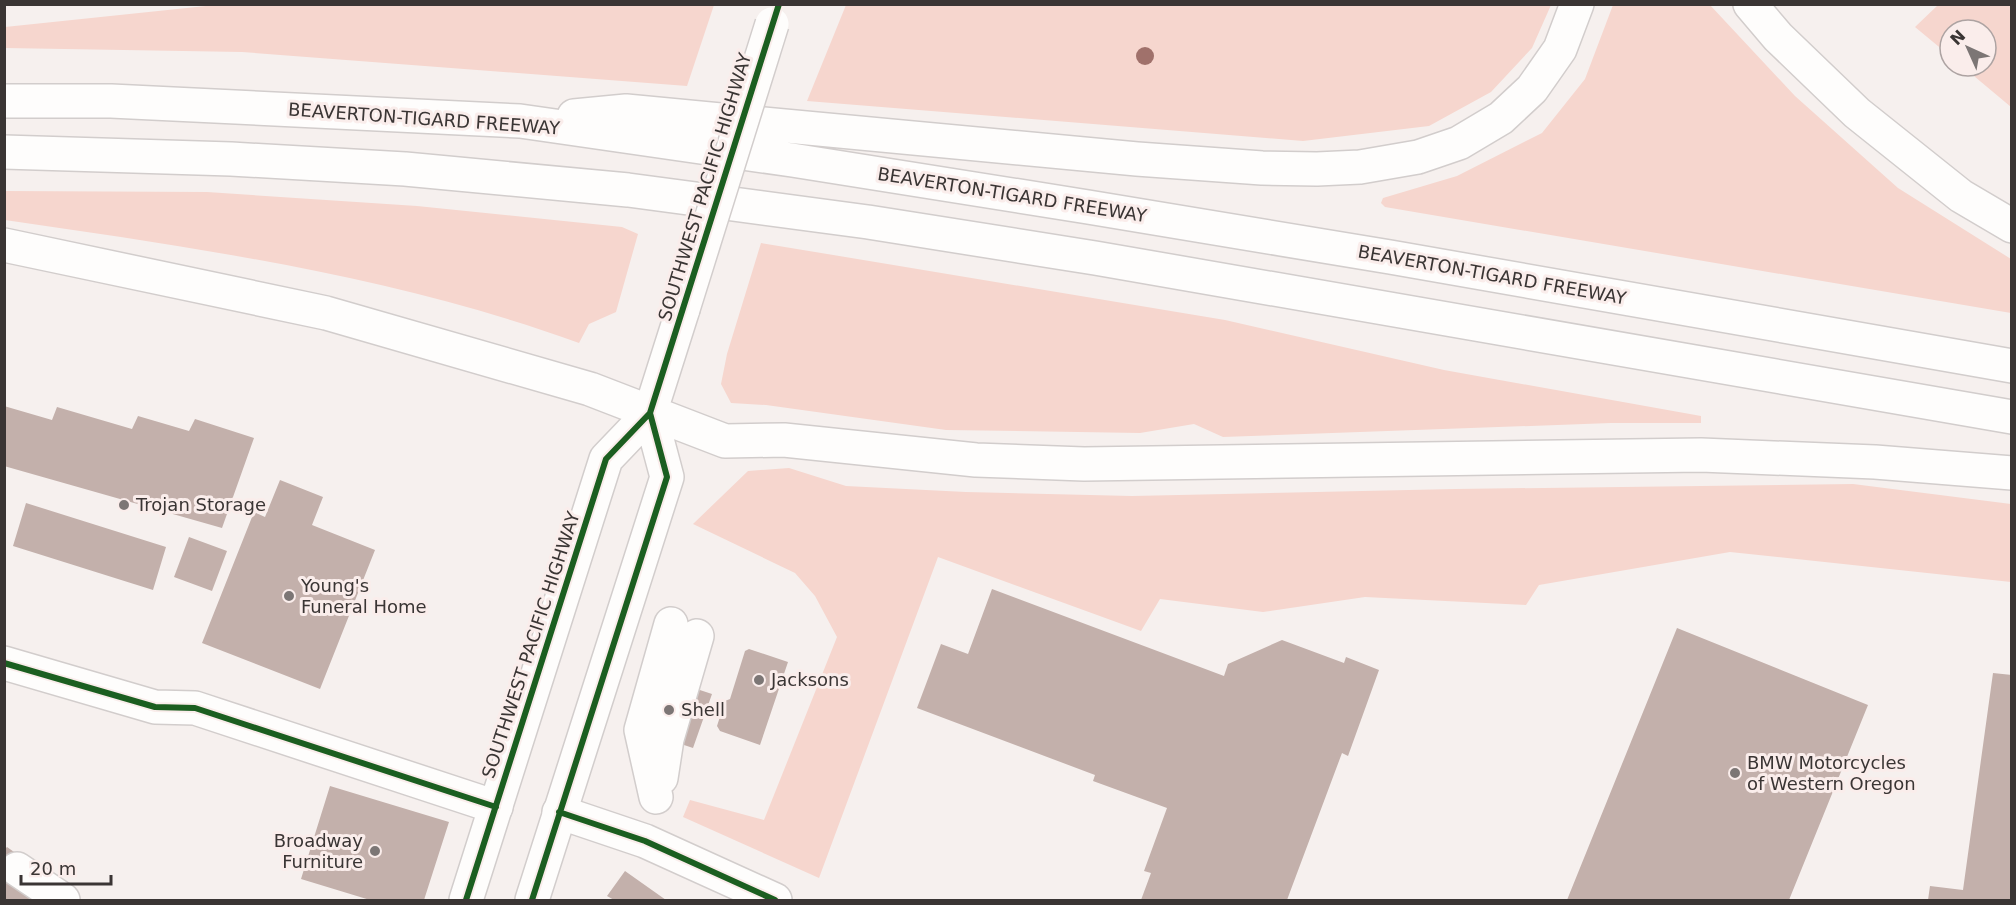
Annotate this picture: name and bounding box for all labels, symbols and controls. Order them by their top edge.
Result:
north arrow [1938,18,1998,78]
text: N [1946,26,1969,49]
street label: SOUTHWEST PACIFIC HIGHWAY [654,49,756,323]
street label: BEAVERTON-TIGARD FREEWAY [288,99,562,139]
street label: BEAVERTON-TIGARD FREEWAY [876,163,1149,226]
street label: BEAVERTON-TIGARD FREEWAY [1356,241,1629,309]
place label: Trojan Storage [135,494,266,515]
marker: Trojan Storage [117,498,131,512]
street label: SOUTHWEST PACIFIC HIGHWAY [477,508,584,781]
place label: Young's Funeral Home [300,575,427,617]
marker: Young's Funeral Home [282,589,296,603]
place label: Jacksons [770,669,849,690]
marker: Jacksons [752,673,766,687]
place label: Shell [681,699,725,720]
marker: Shell [662,703,676,717]
place label: BMW Motorcycles of Western Oregon [1747,752,1916,794]
marker: BMW Motorcycles of Western Oregon [1728,766,1742,780]
place label: Broadway Furniture [274,830,363,872]
marker: Broadway Furniture [368,844,382,858]
scale bar [21,848,111,886]
text: 20 m [30,858,76,879]

